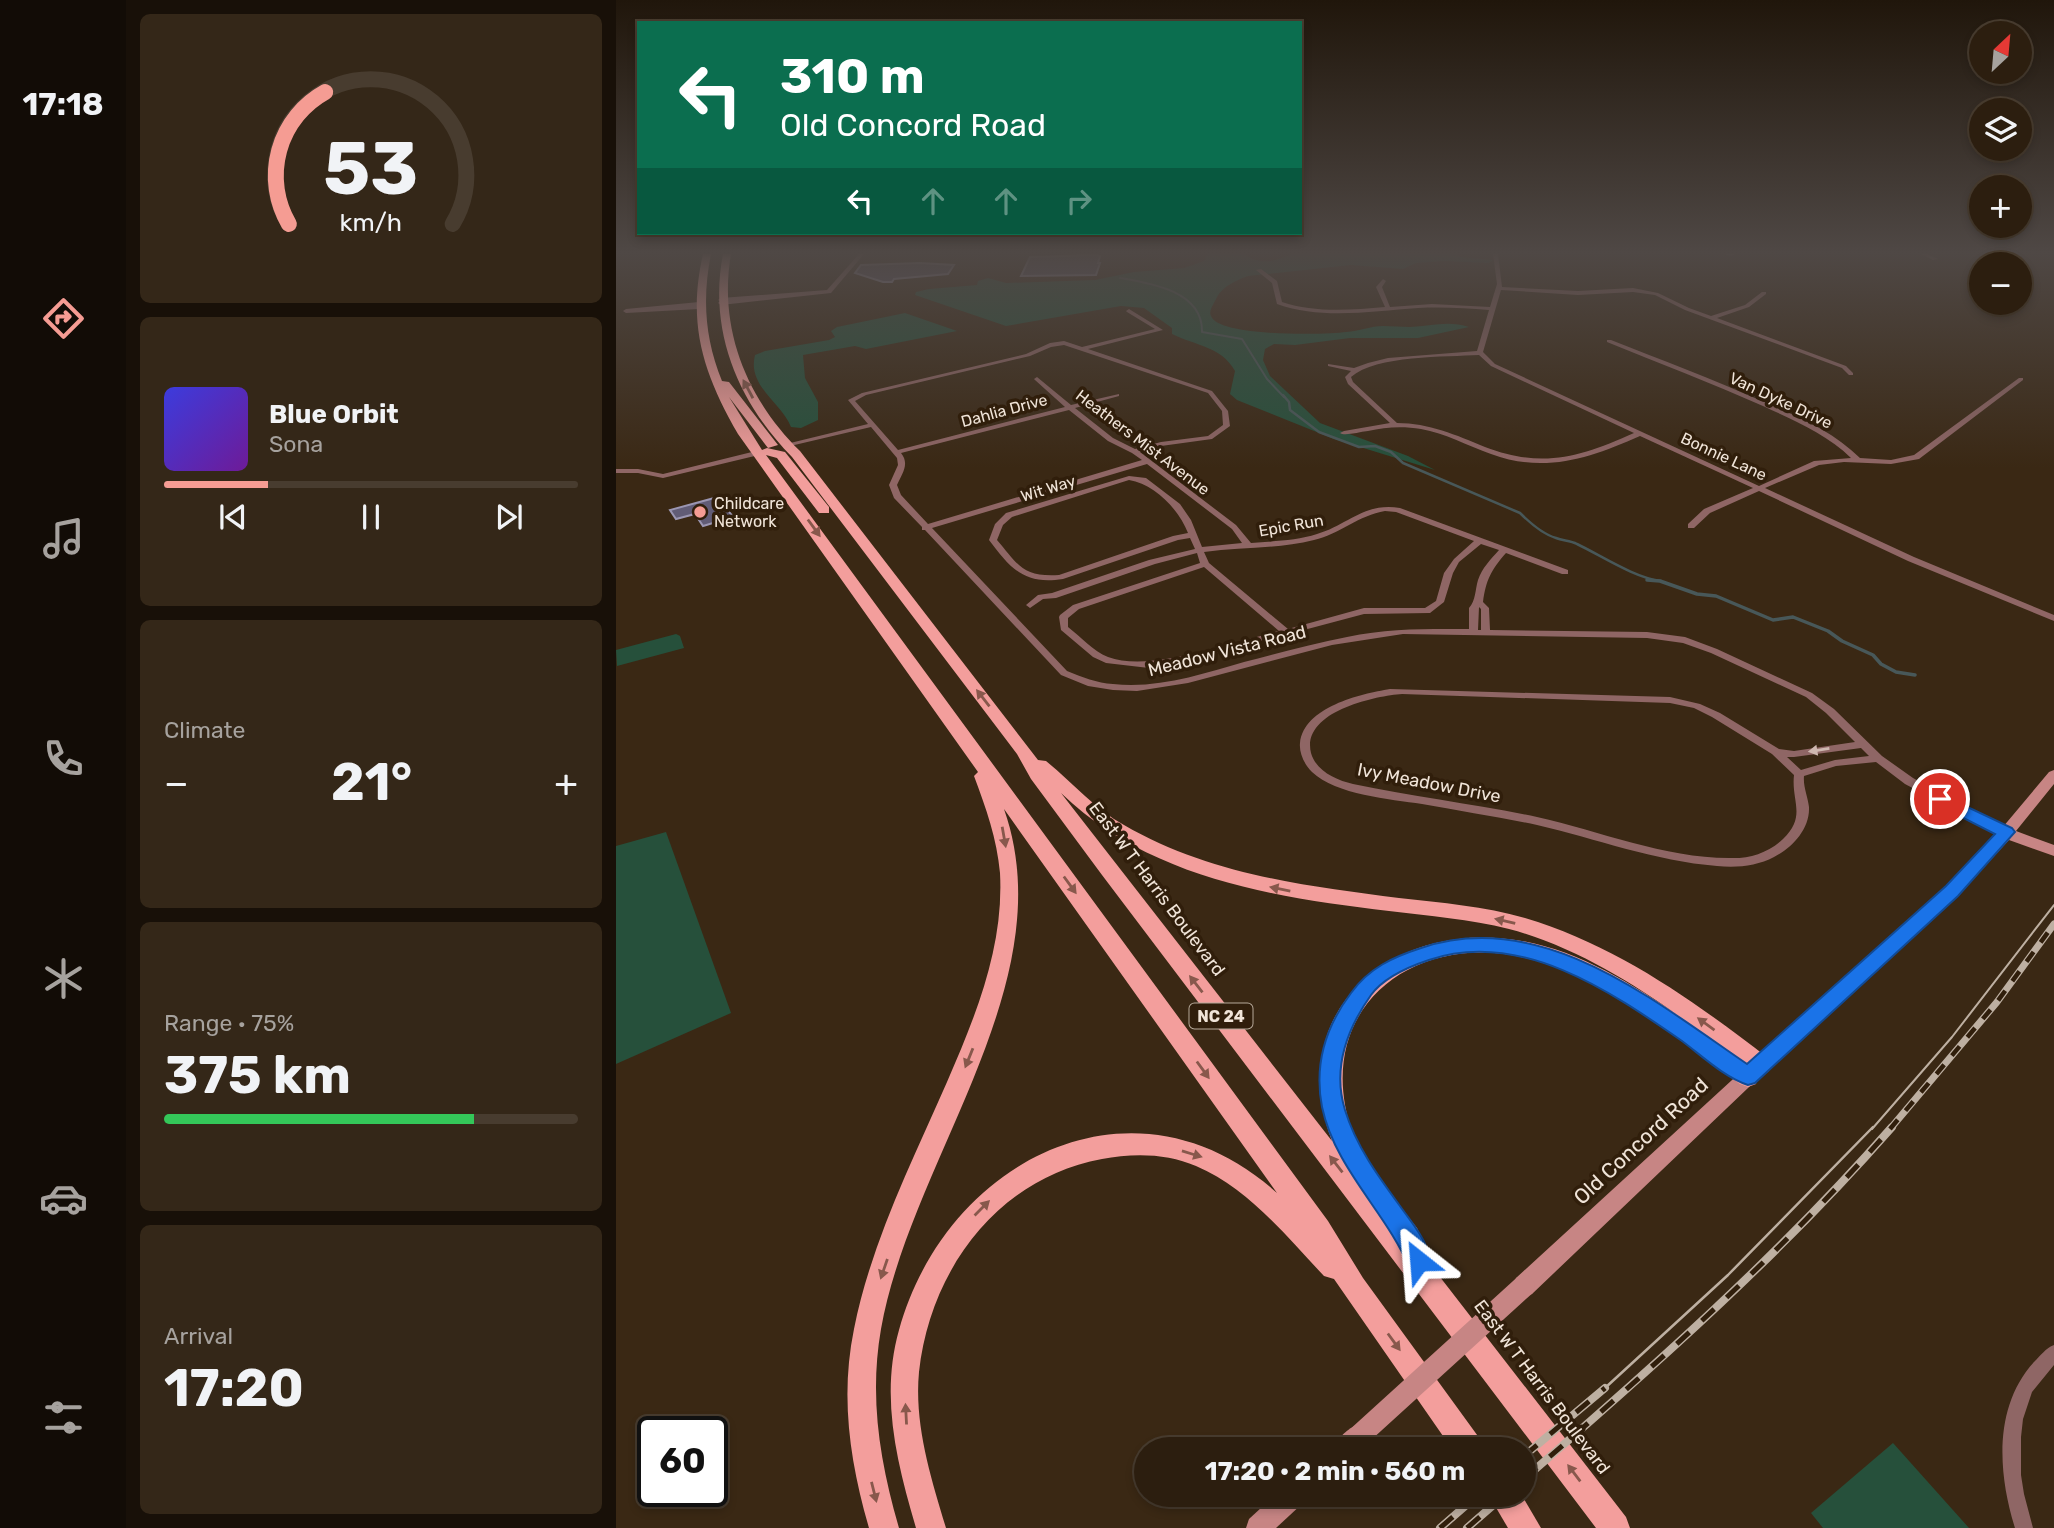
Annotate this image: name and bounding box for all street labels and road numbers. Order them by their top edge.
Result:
street label: Van Dyke Drive [1726,368,1835,433]
street label: Heathers Mist Avenue [1072,386,1213,499]
street label: Dahlia Drive [959,390,1049,431]
street label: Bonnie Lane [1678,428,1770,485]
street label: Wit Way [1018,471,1078,506]
street label: Epic Run [1257,510,1325,541]
street label: Meadow Vista Road [1146,621,1308,681]
street label: Ivy Meadow Drive [1355,758,1503,808]
street label: East W T Harris Boulevard [1084,798,1230,980]
road number: NC 24 [1190,1004,1252,1028]
street label: Old Concord Road [1568,1072,1713,1209]
street label: East W T Harris Boulevard [1469,1296,1615,1478]

